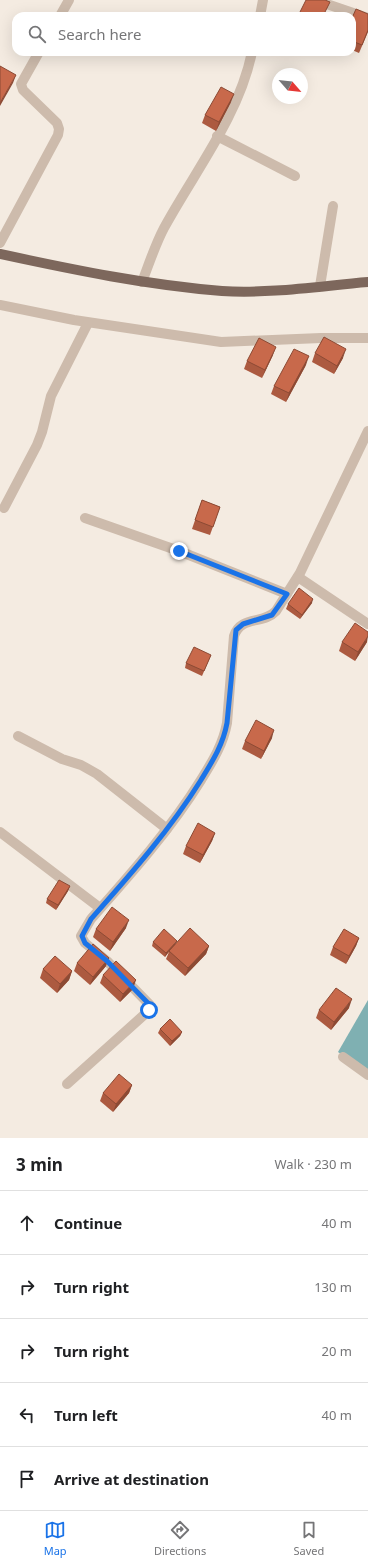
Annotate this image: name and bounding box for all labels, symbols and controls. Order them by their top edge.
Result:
search box [12,12,356,56]
icon: search [26,23,48,45]
text: Search here [58,24,141,44]
north arrow [272,68,308,104]
route end [170,542,188,560]
route start [140,1001,158,1019]
text: 3 min [16,1153,63,1176]
text: Walk · 230 m [274,1155,352,1173]
icon: ahead [16,1212,38,1234]
text: Continue [54,1213,122,1233]
text: 40 m [322,1214,352,1232]
icon: right [16,1276,38,1298]
text: Turn right [54,1277,129,1297]
text: 130 m [314,1278,352,1296]
icon: right [16,1340,38,1362]
text: Turn right [54,1341,129,1361]
text: 20 m [322,1342,352,1360]
icon: left [16,1404,38,1426]
text: Turn left [54,1405,118,1425]
text: 40 m [322,1406,352,1424]
icon: arrive [16,1468,38,1490]
text: Arrive at destination [54,1469,209,1489]
tab: Map [44,1519,67,1558]
tab: Directions [154,1519,206,1558]
tab: Saved [294,1519,324,1558]

